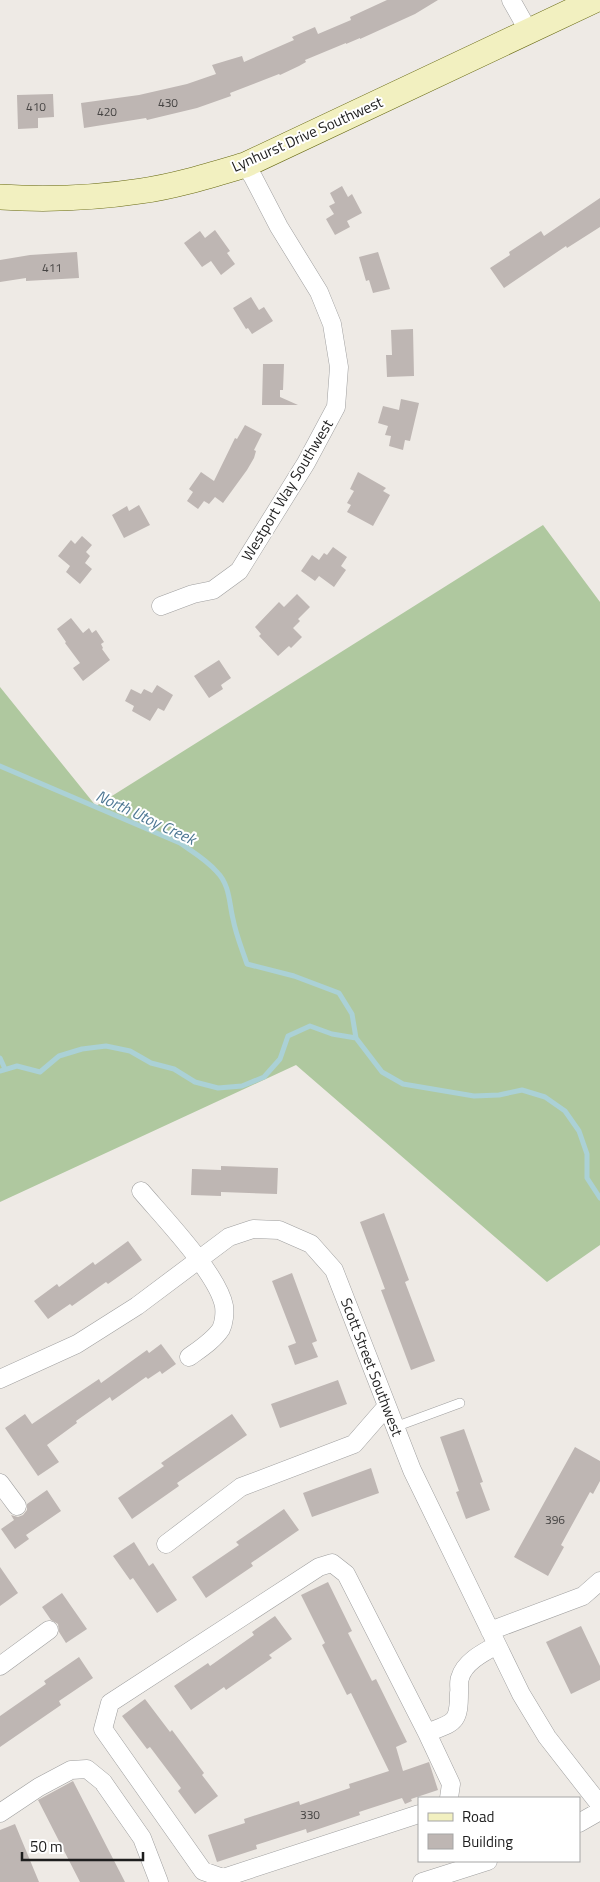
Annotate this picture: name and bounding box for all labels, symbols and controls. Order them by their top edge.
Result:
street label: Lynhurst Drive Southwest [228,90,387,178]
house number: 430 [158,93,178,112]
house number: 410 [26,97,46,116]
house number: 420 [97,102,117,121]
house number: 411 [42,258,62,277]
street label: Westport Way Southwest [235,414,339,565]
water label: North Utoy Creek [92,783,201,851]
street label: Scott Street Southwest [335,1294,409,1440]
house number: 396 [545,1510,565,1529]
legend [418,1797,580,1862]
house number: 330 [300,1805,320,1824]
text: Road [462,1805,494,1828]
scale bar [22,1830,144,1862]
text: Building [462,1830,513,1853]
text: 50 m [30,1835,63,1858]

